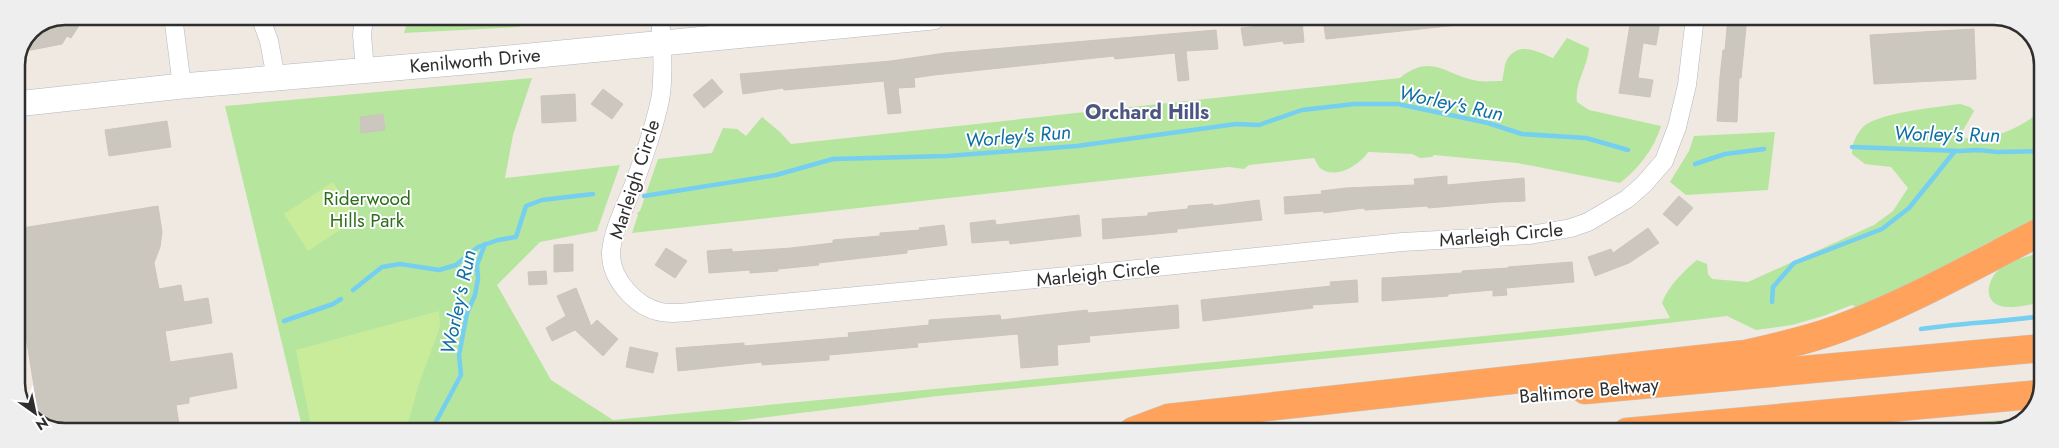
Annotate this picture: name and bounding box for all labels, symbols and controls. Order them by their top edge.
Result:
street label: Kenilworth Drive [408,41,542,80]
water label: Worley's Run [1396,78,1506,129]
district label: Orchard Hills [1085,98,1209,127]
street label: Marleigh Circle [602,116,667,242]
water label: Worley's Run [964,117,1072,156]
water label: Worley's Run [1894,119,2000,150]
park label: Riderwood Hills Park [323,185,411,234]
street label: Marleigh Circle [1438,216,1564,253]
water label: Worley's Run [433,247,484,357]
street label: Marleigh Circle [1035,254,1161,293]
street label: Baltimore Beltway [1518,371,1661,410]
north arrow [10,388,60,438]
text: N [32,412,52,435]

